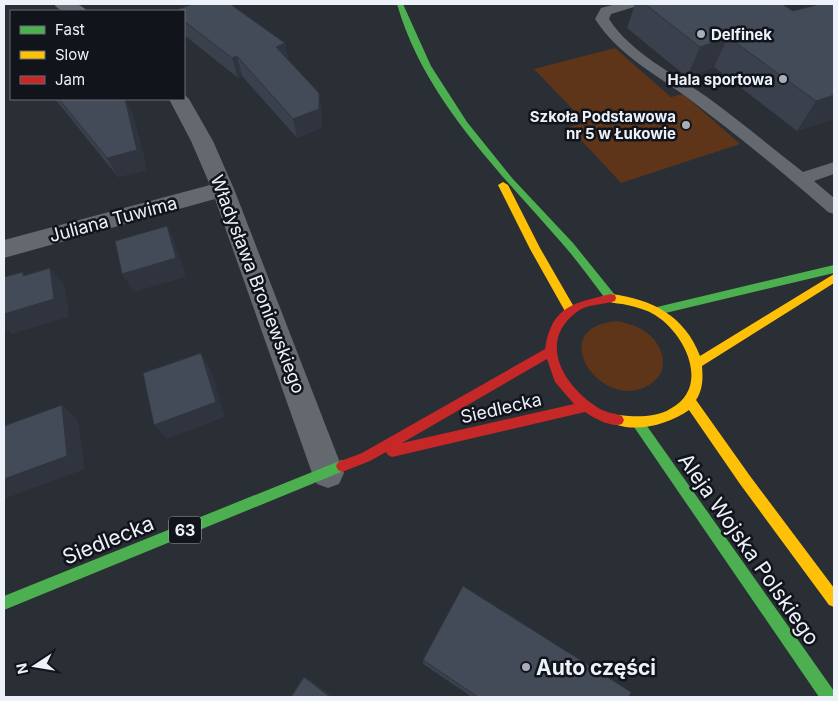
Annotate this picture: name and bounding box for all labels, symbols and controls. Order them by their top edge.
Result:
legend [10,10,185,100]
text: Fast [55,20,85,39]
place label: Delfinek [711,25,772,44]
marker: Delfinek [695,28,707,40]
text: Slow [55,45,89,64]
text: Jam [55,70,85,89]
place label: Hala sportowa [668,70,773,89]
marker: Hala sportowa [777,73,789,85]
place label: Szkoła Podstawowa nr 5 w Łukowie [530,107,676,143]
marker: Szkoła Podstawowa nr 5 w Łukowie [680,119,692,131]
street label: Władysława Broniewskiego [207,172,309,396]
street label: Juliana Tuwima [47,192,179,246]
street label: Siedlecka [458,388,544,428]
street label: Aleja Wojska Polskiego [673,448,825,650]
street label: Siedlecka [59,510,157,570]
road number: 63 [169,516,201,544]
north arrow [10,641,60,691]
place label: Auto części [536,655,656,680]
marker: Auto części [520,661,532,673]
text: N [12,662,31,676]

